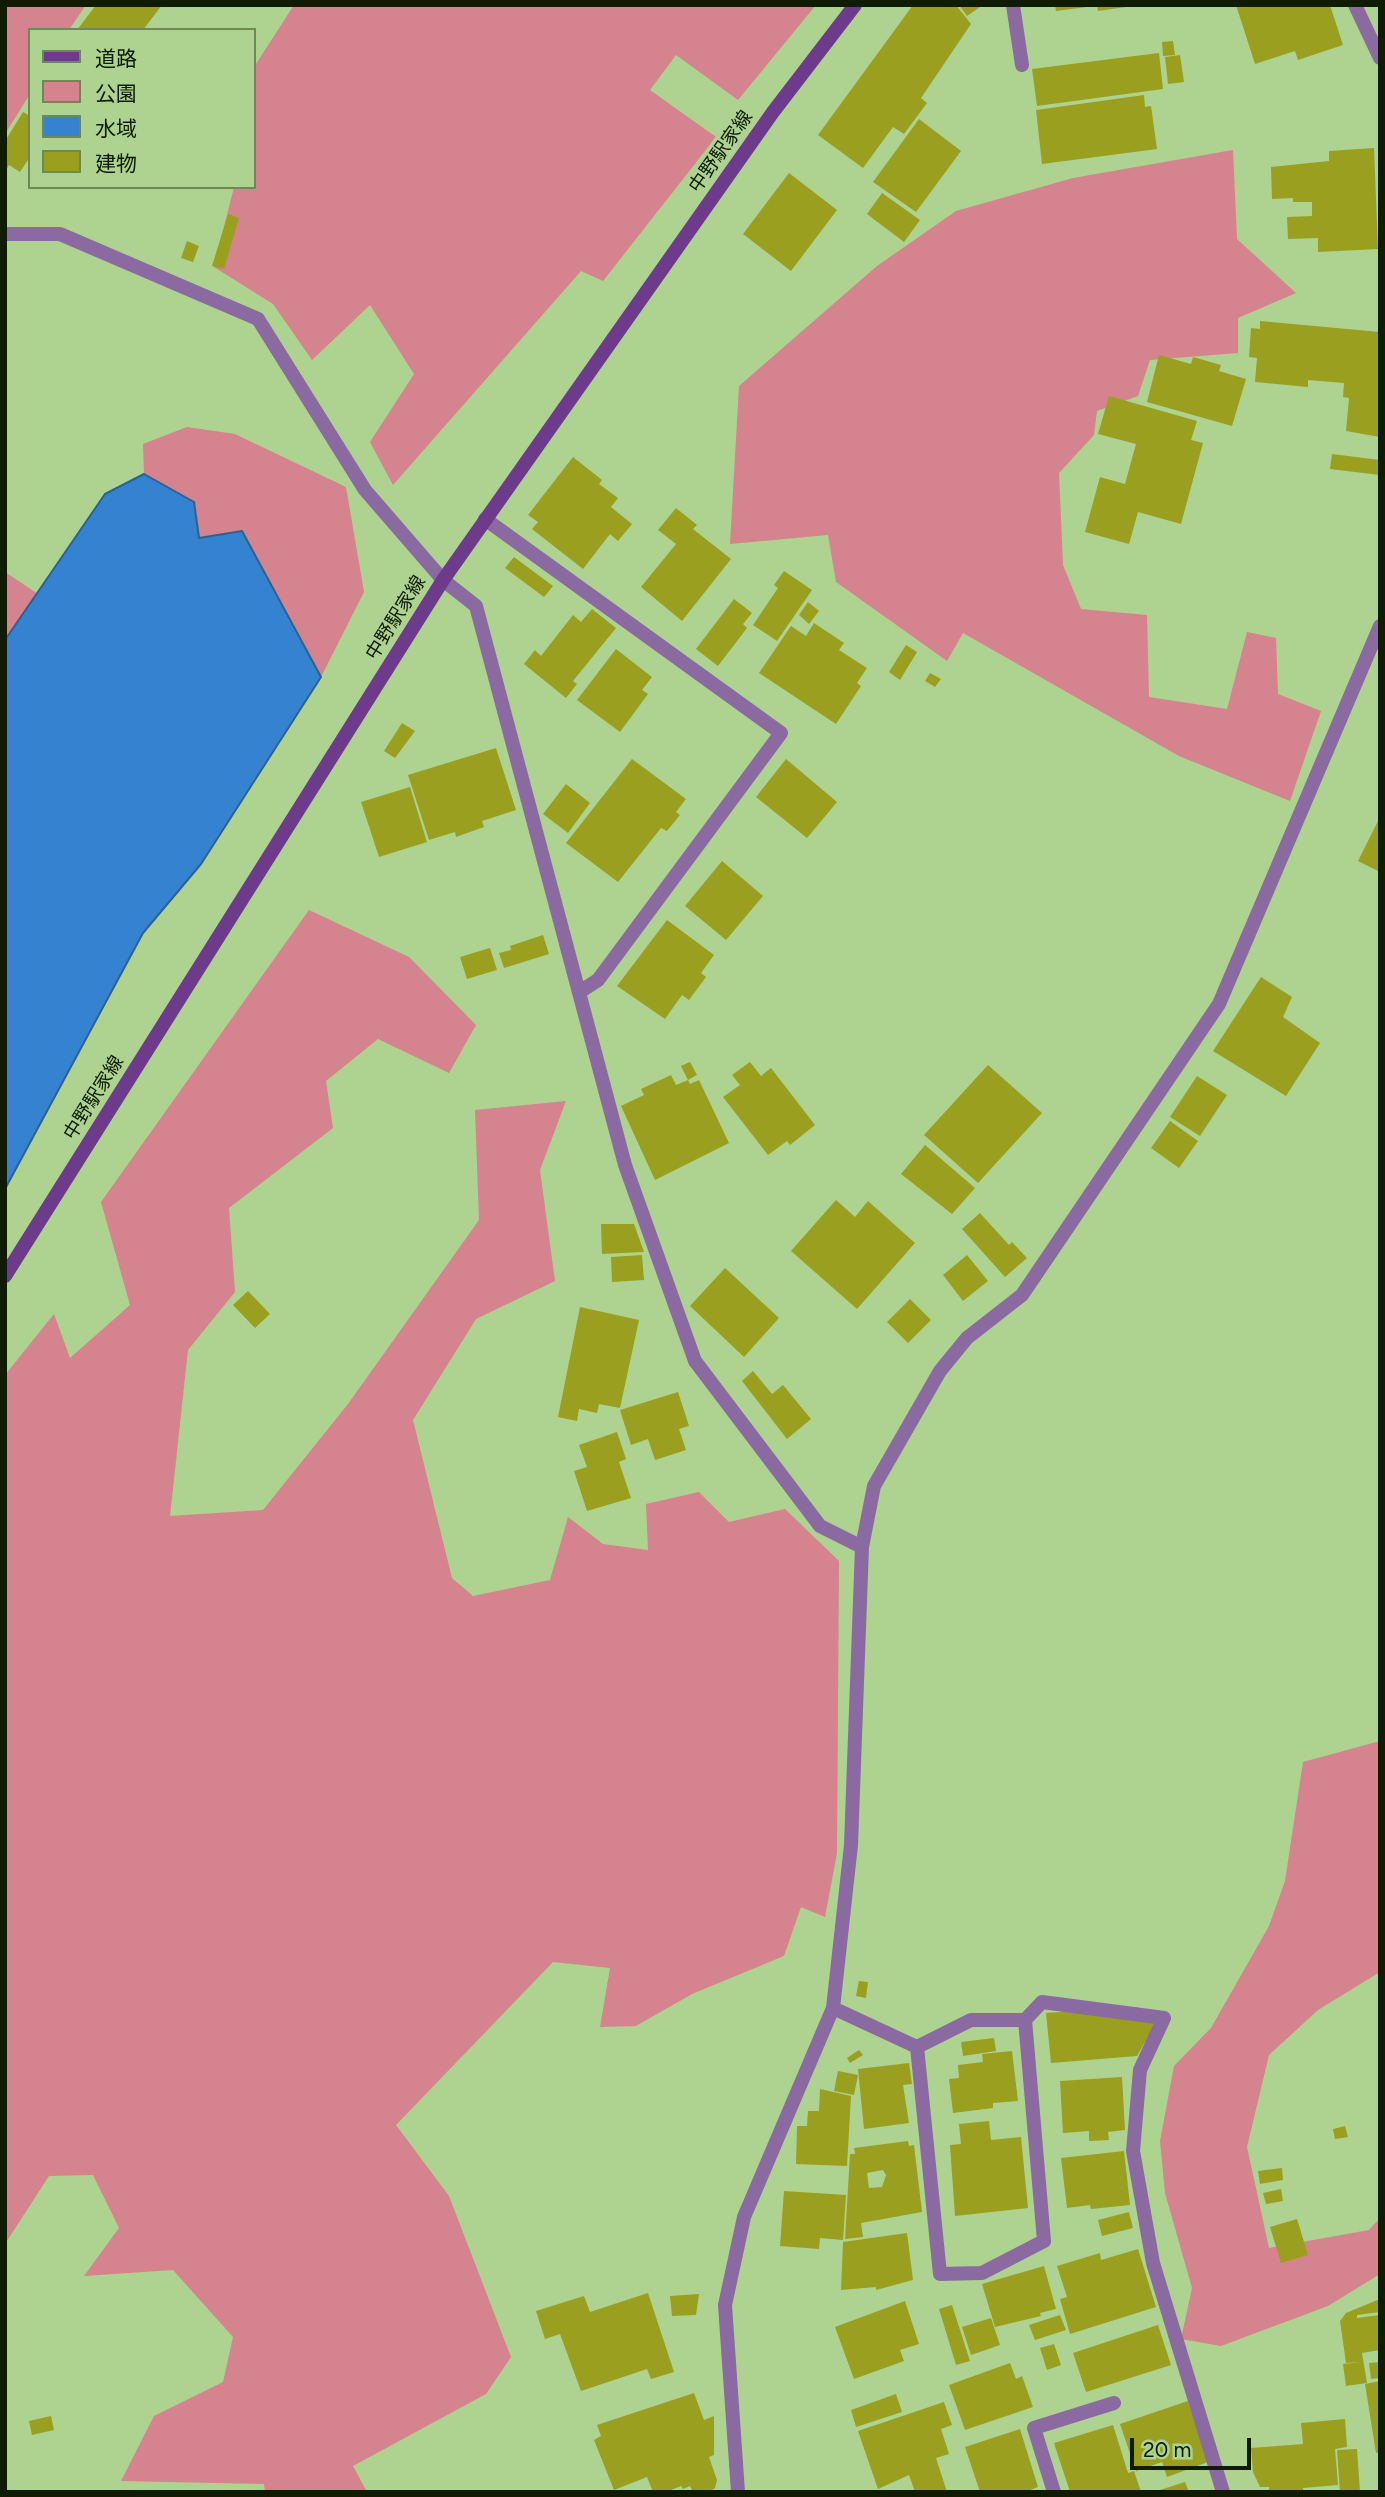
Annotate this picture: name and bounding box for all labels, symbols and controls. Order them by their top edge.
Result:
legend [28,28,256,189]
text: 道路 [95,46,137,71]
text: 公園 [95,81,137,106]
street label: 中野駅家線 [684,107,758,197]
text: 水域 [95,116,137,141]
text: 建物 [95,151,137,176]
street label: 中野駅家線 [361,572,431,664]
street label: 中野駅家線 [59,1052,129,1144]
scale bar [1133,2424,1254,2468]
text: 20 m [1143,2437,1191,2462]

